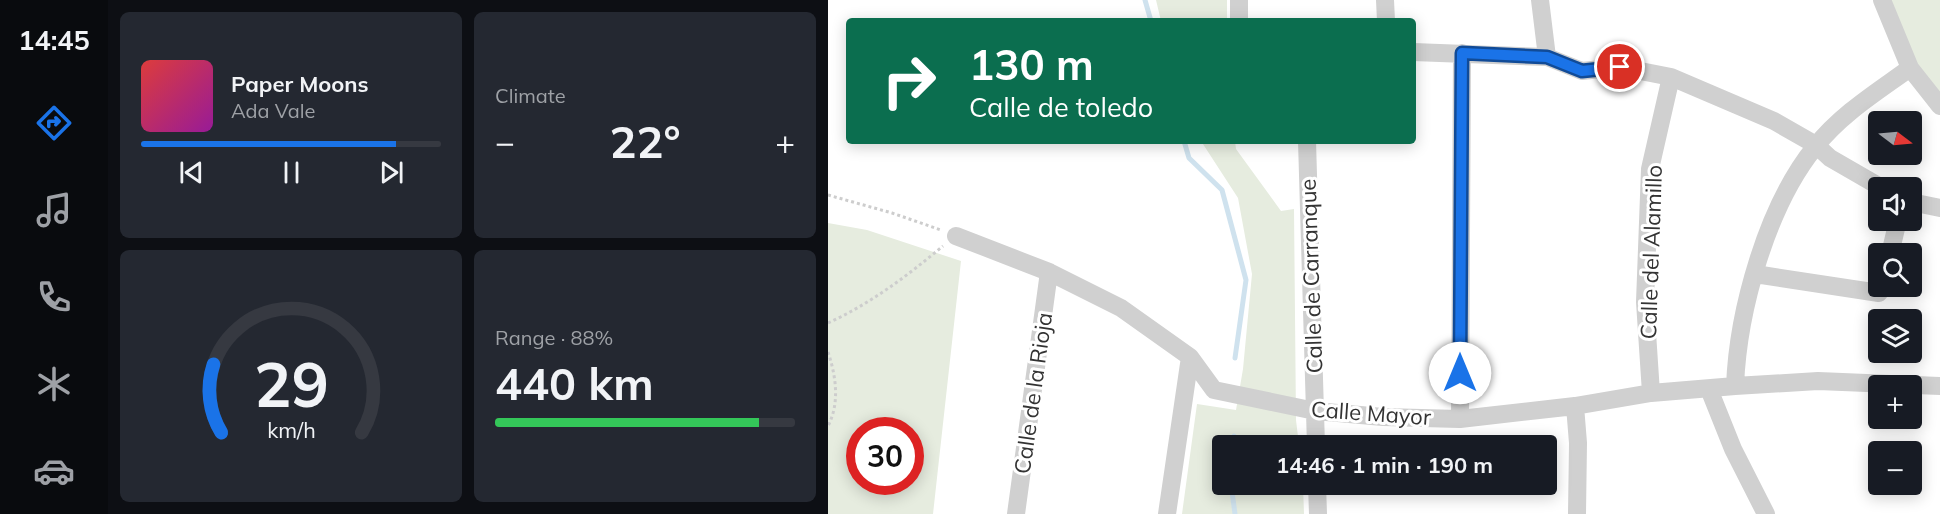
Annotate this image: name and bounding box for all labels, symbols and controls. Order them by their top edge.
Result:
text: 14:45 [18,23,90,57]
text: 130 m [969,38,1094,91]
pin [1594,41,1645,92]
icon: right [870,42,948,120]
icon: arrive [1603,50,1636,83]
text: Paper Moons [231,70,369,98]
text: Climate [495,83,566,108]
text: Calle de toledo [969,90,1153,124]
text: Ada Vale [231,98,315,123]
icon: directions [33,102,75,144]
north arrow [1868,111,1922,165]
map controls [1868,111,1922,495]
text: 22° [609,113,681,169]
text: − [495,121,515,162]
text: + [775,121,795,162]
icon: previous [175,156,208,189]
icon: pause [275,156,308,189]
icon: next [375,156,408,189]
street label: Calle del Alamillo [1634,164,1668,340]
button: sound [1868,177,1922,231]
street label: Calle de Carranque [1294,178,1328,374]
icon: music [33,189,75,231]
button: search [1868,243,1922,297]
icon: phone [33,276,75,318]
button: layers [1868,309,1922,363]
street label: Calle de la Rioja [1008,311,1058,475]
text: Range · 88% [495,325,613,350]
position arrow [1428,341,1492,405]
text: 29 [254,344,328,423]
text: 440 km [495,355,654,411]
icon: climate [33,363,75,405]
button: + [1868,375,1922,429]
street label: Calle Mayor [1310,395,1432,431]
text: km/h [267,416,315,443]
speed limit sign: 30 [846,417,924,495]
button: − [1868,441,1922,495]
icon: car [33,450,75,492]
text: 14:46 · 1 min · 190 m [1276,451,1493,479]

